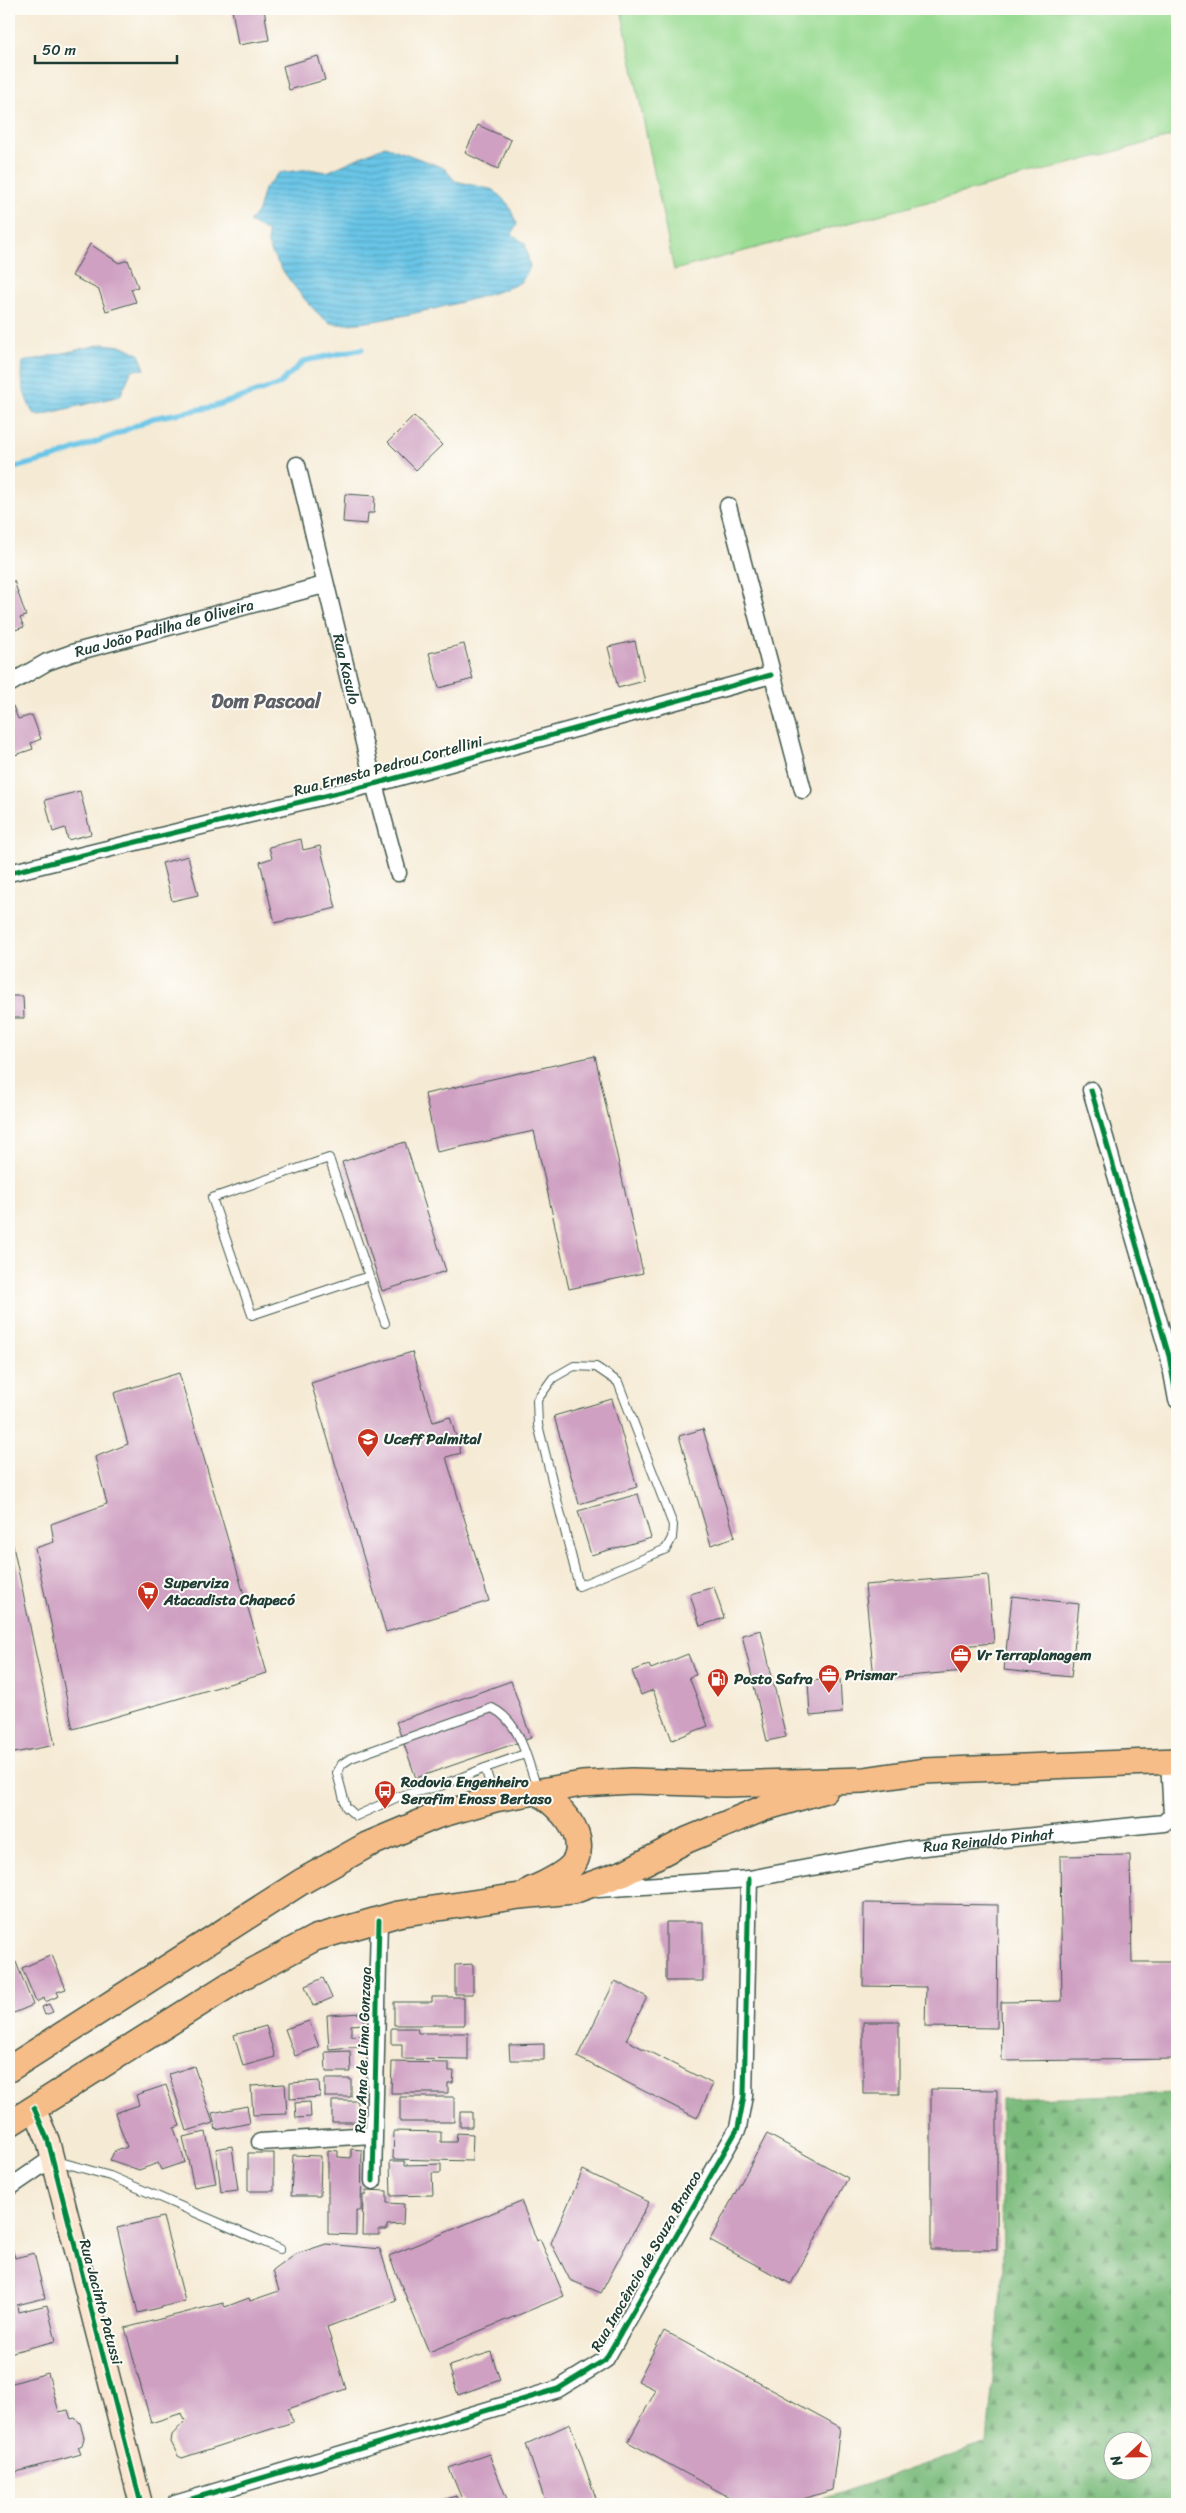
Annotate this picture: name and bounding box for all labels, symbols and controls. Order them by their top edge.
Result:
scale bar [35,32,178,64]
text: 50 m [42,37,77,63]
street label: Rua João Padilha de Oliveira [72,591,257,665]
street label: Rua Kasulo [325,631,367,708]
district label: Dom Pascoal [211,684,322,719]
street label: Rua Ernesta Pedrou Cortellini [291,728,486,804]
place label: Uceff Palmital [384,1426,482,1452]
school or university icon: Uceff Palmital [356,1427,380,1458]
place label: Superviza Atacadista Chapecó [163,1570,295,1613]
supermarket icon: Superviza Atacadista Chapecó [136,1580,160,1611]
place label: Vr Terraplanagem [977,1642,1092,1668]
office icon: Vr Terraplanagem [949,1643,973,1674]
place label: Prismar [845,1662,898,1688]
office icon: Prismar [817,1663,841,1694]
place label: Posto Safra [734,1666,813,1692]
fuel station icon: Posto Safra [706,1667,730,1698]
place label: Rodovia Engenheiro Serafim Enoss Bertaso [400,1769,552,1812]
bus stop icon: Rodovia Engenheiro Serafim Enoss Bertaso [373,1779,397,1810]
street label: Rua Reinaldo Pinhat [922,1821,1056,1860]
street label: Rua Ana de Lima Gonzaga [347,1966,379,2134]
street label: Rua Inocêncio de Souza Branco [583,2165,709,2357]
street label: Rua Jacinto Patussi [72,2236,130,2368]
north arrow [1104,2430,1154,2480]
text: N [1103,2451,1130,2471]

